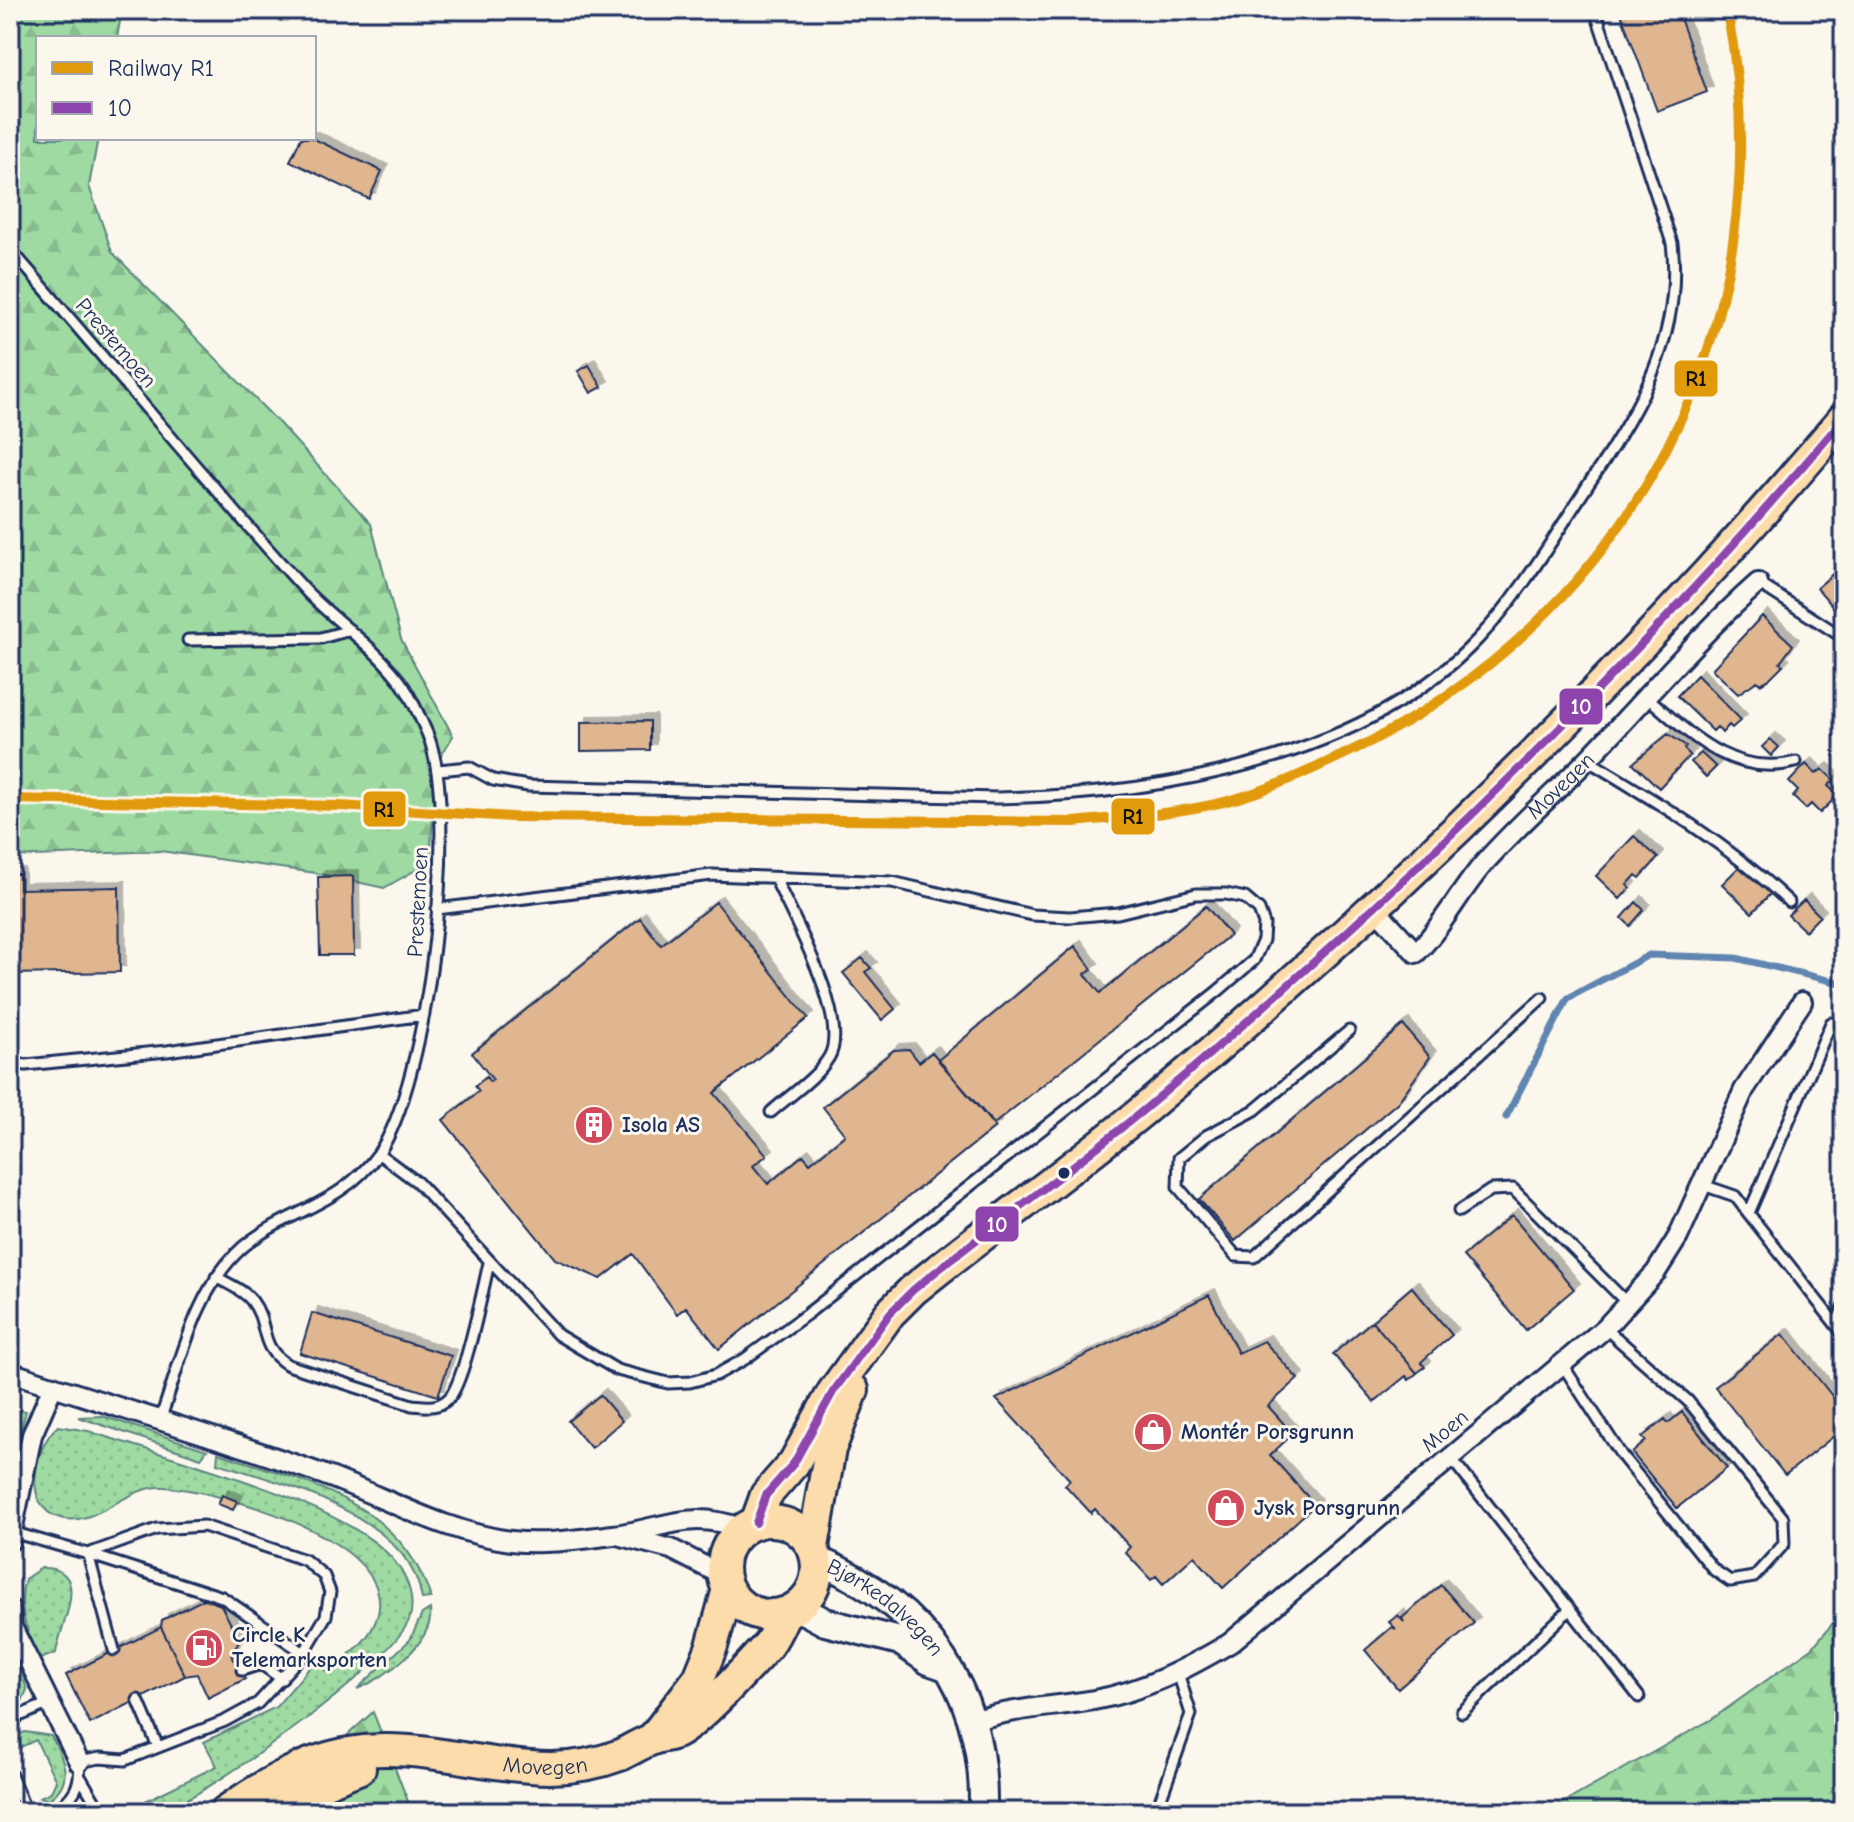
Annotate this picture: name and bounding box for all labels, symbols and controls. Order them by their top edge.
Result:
legend [36,36,316,140]
text: Railway R1 [108,54,214,82]
text: 10 [108,94,132,122]
street label: Prestemoen [70,293,162,393]
line badge: R1 [1673,359,1719,398]
text: R1 [1685,366,1707,392]
line badge: 10 [1558,687,1604,726]
text: 10 [1570,694,1592,720]
street label: Movegen [1521,747,1600,825]
line badge: R1 [362,790,407,828]
text: R1 [373,797,395,823]
line badge: R1 [1110,797,1156,836]
text: R1 [1122,804,1144,830]
street label: Prestemoen [402,846,434,958]
building icon: Isola AS [573,1104,615,1146]
place label: Isola AS [622,1112,700,1138]
unlabelled marker [1056,1165,1072,1181]
line badge: 10 [974,1205,1020,1243]
text: 10 [986,1212,1008,1238]
street label: Moen [1416,1404,1474,1458]
shop icon: Montér Porsgrunn [1132,1411,1174,1453]
place label: Montér Porsgrunn [1181,1419,1354,1445]
shop icon: Jysk Porsgrunn [1205,1487,1247,1529]
place label: Jysk Porsgrunn [1254,1495,1400,1521]
street label: Bjørkedalvegen [823,1553,949,1661]
place label: Circle K Telemarksporten [232,1622,387,1673]
fuel station icon: Circle K Telemarksporten [183,1627,225,1669]
street label: Movegen [502,1751,589,1781]

